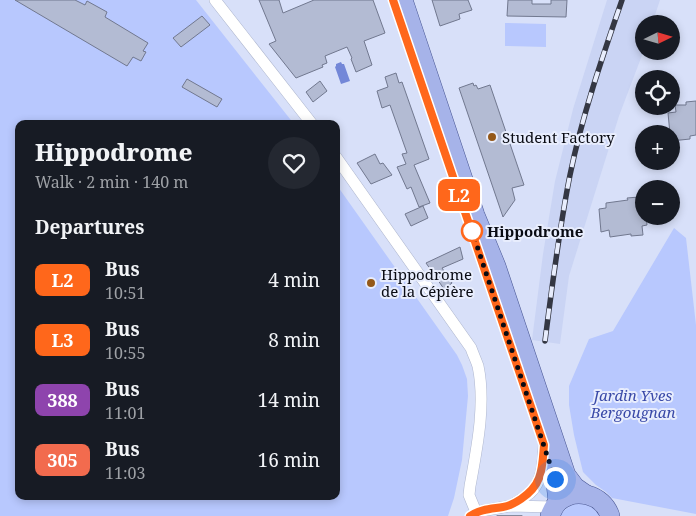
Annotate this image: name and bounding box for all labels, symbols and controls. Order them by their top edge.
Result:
north arrow [635,15,680,60]
map controls [635,15,680,225]
button: locate [635,70,680,115]
button: + [635,125,680,170]
place label: Student Factory [502,127,615,147]
marker: Student Factory [486,131,498,143]
text: Hippodrome [35,135,193,168]
button: heart [268,137,320,189]
text: Walk · 2 min · 140 m [35,171,188,193]
line badge: L2 [436,179,482,211]
button: − [635,180,680,225]
text: L2 [448,183,470,207]
text: Departures [35,214,144,240]
marker: Hippodrome [461,220,483,242]
place label: Hippodrome [487,221,583,241]
text: Bus [105,256,140,282]
place label: Hippodrome de la Cépière [381,264,474,301]
text: 4 min [268,267,320,293]
text: L2 [52,268,73,292]
marker: Hippodrome de la Cépière [365,277,377,289]
text: 10:51 [105,282,145,304]
text: Bus [105,316,140,342]
text: 8 min [268,327,320,353]
text: L3 [52,328,73,352]
text: 10:55 [105,342,145,364]
text: Bus [105,376,140,402]
park label: Jardin Yves Bergougnan [590,385,675,422]
text: 14 min [258,387,320,413]
text: 388 [47,388,78,412]
text: 11:01 [105,402,145,424]
text: Bus [105,436,140,462]
text: 16 min [258,447,320,473]
text: 305 [47,448,78,472]
text: 11:03 [105,462,145,484]
your location [543,467,568,492]

